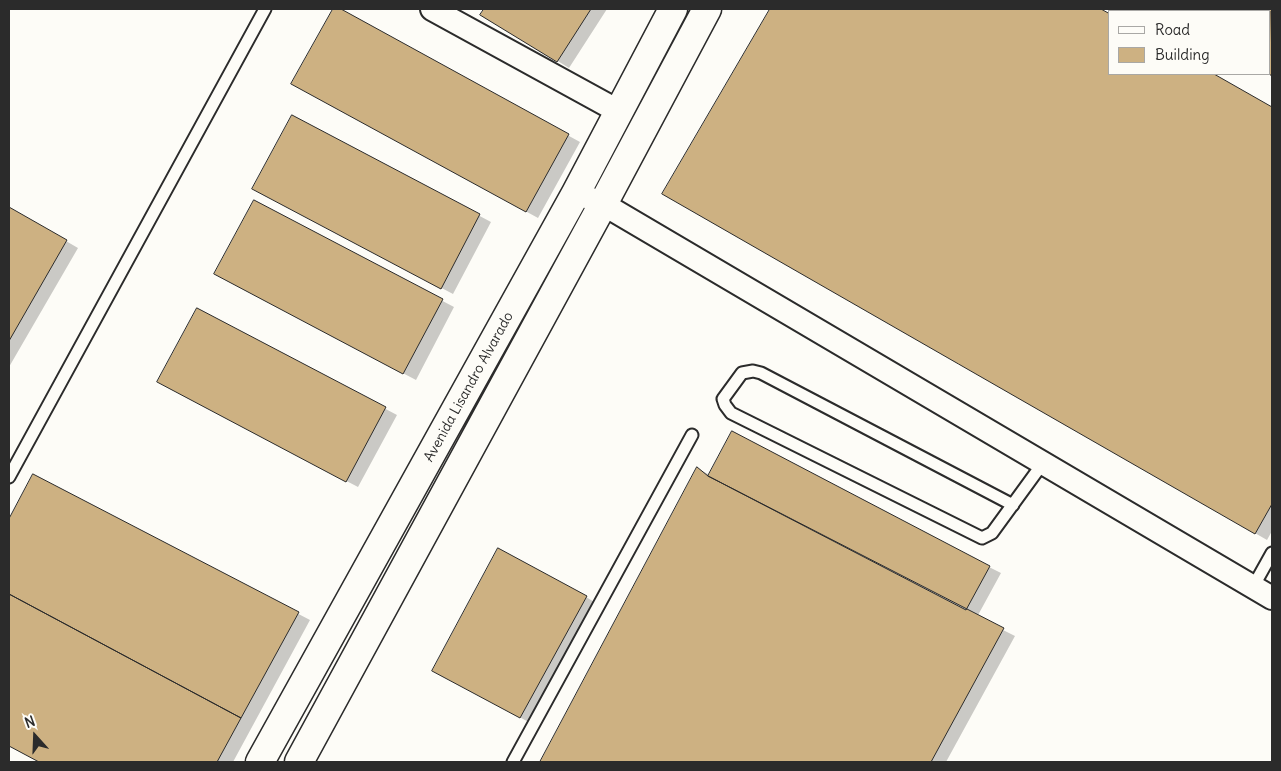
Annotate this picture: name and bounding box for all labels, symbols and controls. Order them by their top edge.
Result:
legend [1108,10,1271,75]
text: Road [1155,20,1190,39]
text: Building [1155,45,1210,64]
street label: Avenida Lisandro Alvarado [421,309,517,465]
north arrow [10,711,60,761]
text: N [22,712,37,732]

